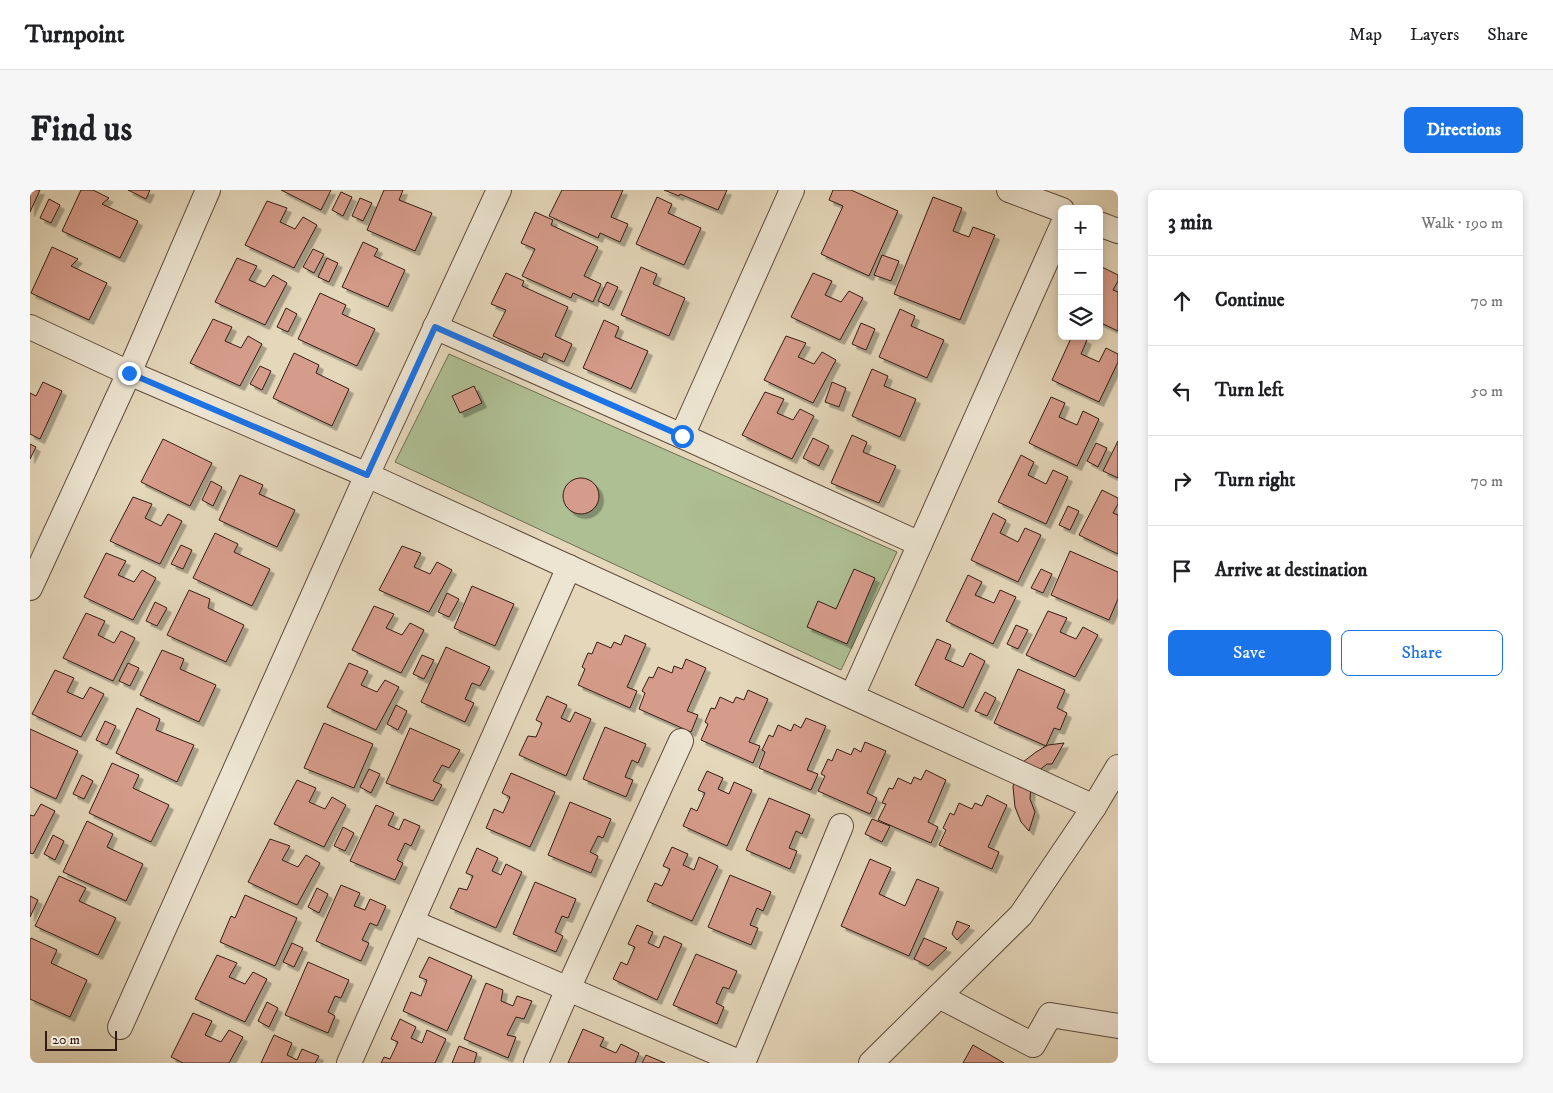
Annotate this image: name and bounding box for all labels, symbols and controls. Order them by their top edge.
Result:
text: Turnpoint [25,20,124,50]
text: Map [1349,24,1382,46]
text: Layers [1410,24,1459,46]
text: Share [1487,24,1528,46]
button: Directions [1404,107,1523,153]
text: Find us [30,108,132,152]
map controls [1058,205,1103,340]
button: + [1058,205,1103,250]
text: 3 min [1168,210,1213,236]
text: Walk · 190 m [1421,213,1503,233]
button: − [1058,250,1103,295]
icon: ahead [1168,287,1196,315]
text: Continue [1215,289,1285,312]
text: 70 m [1471,291,1503,311]
button: layers [1058,295,1103,340]
route end [118,362,141,385]
icon: left [1168,377,1196,405]
text: Turn left [1215,379,1284,402]
text: 50 m [1471,381,1503,401]
route start [671,425,694,448]
icon: right [1168,467,1196,495]
text: Turn right [1215,469,1295,492]
text: 70 m [1471,471,1503,491]
icon: arrive [1168,557,1196,585]
text: Arrive at destination [1215,559,1367,582]
button: Save [1168,630,1331,676]
button: Share [1341,630,1503,676]
scale bar [45,1028,118,1051]
text: 20 m [52,1031,80,1049]

